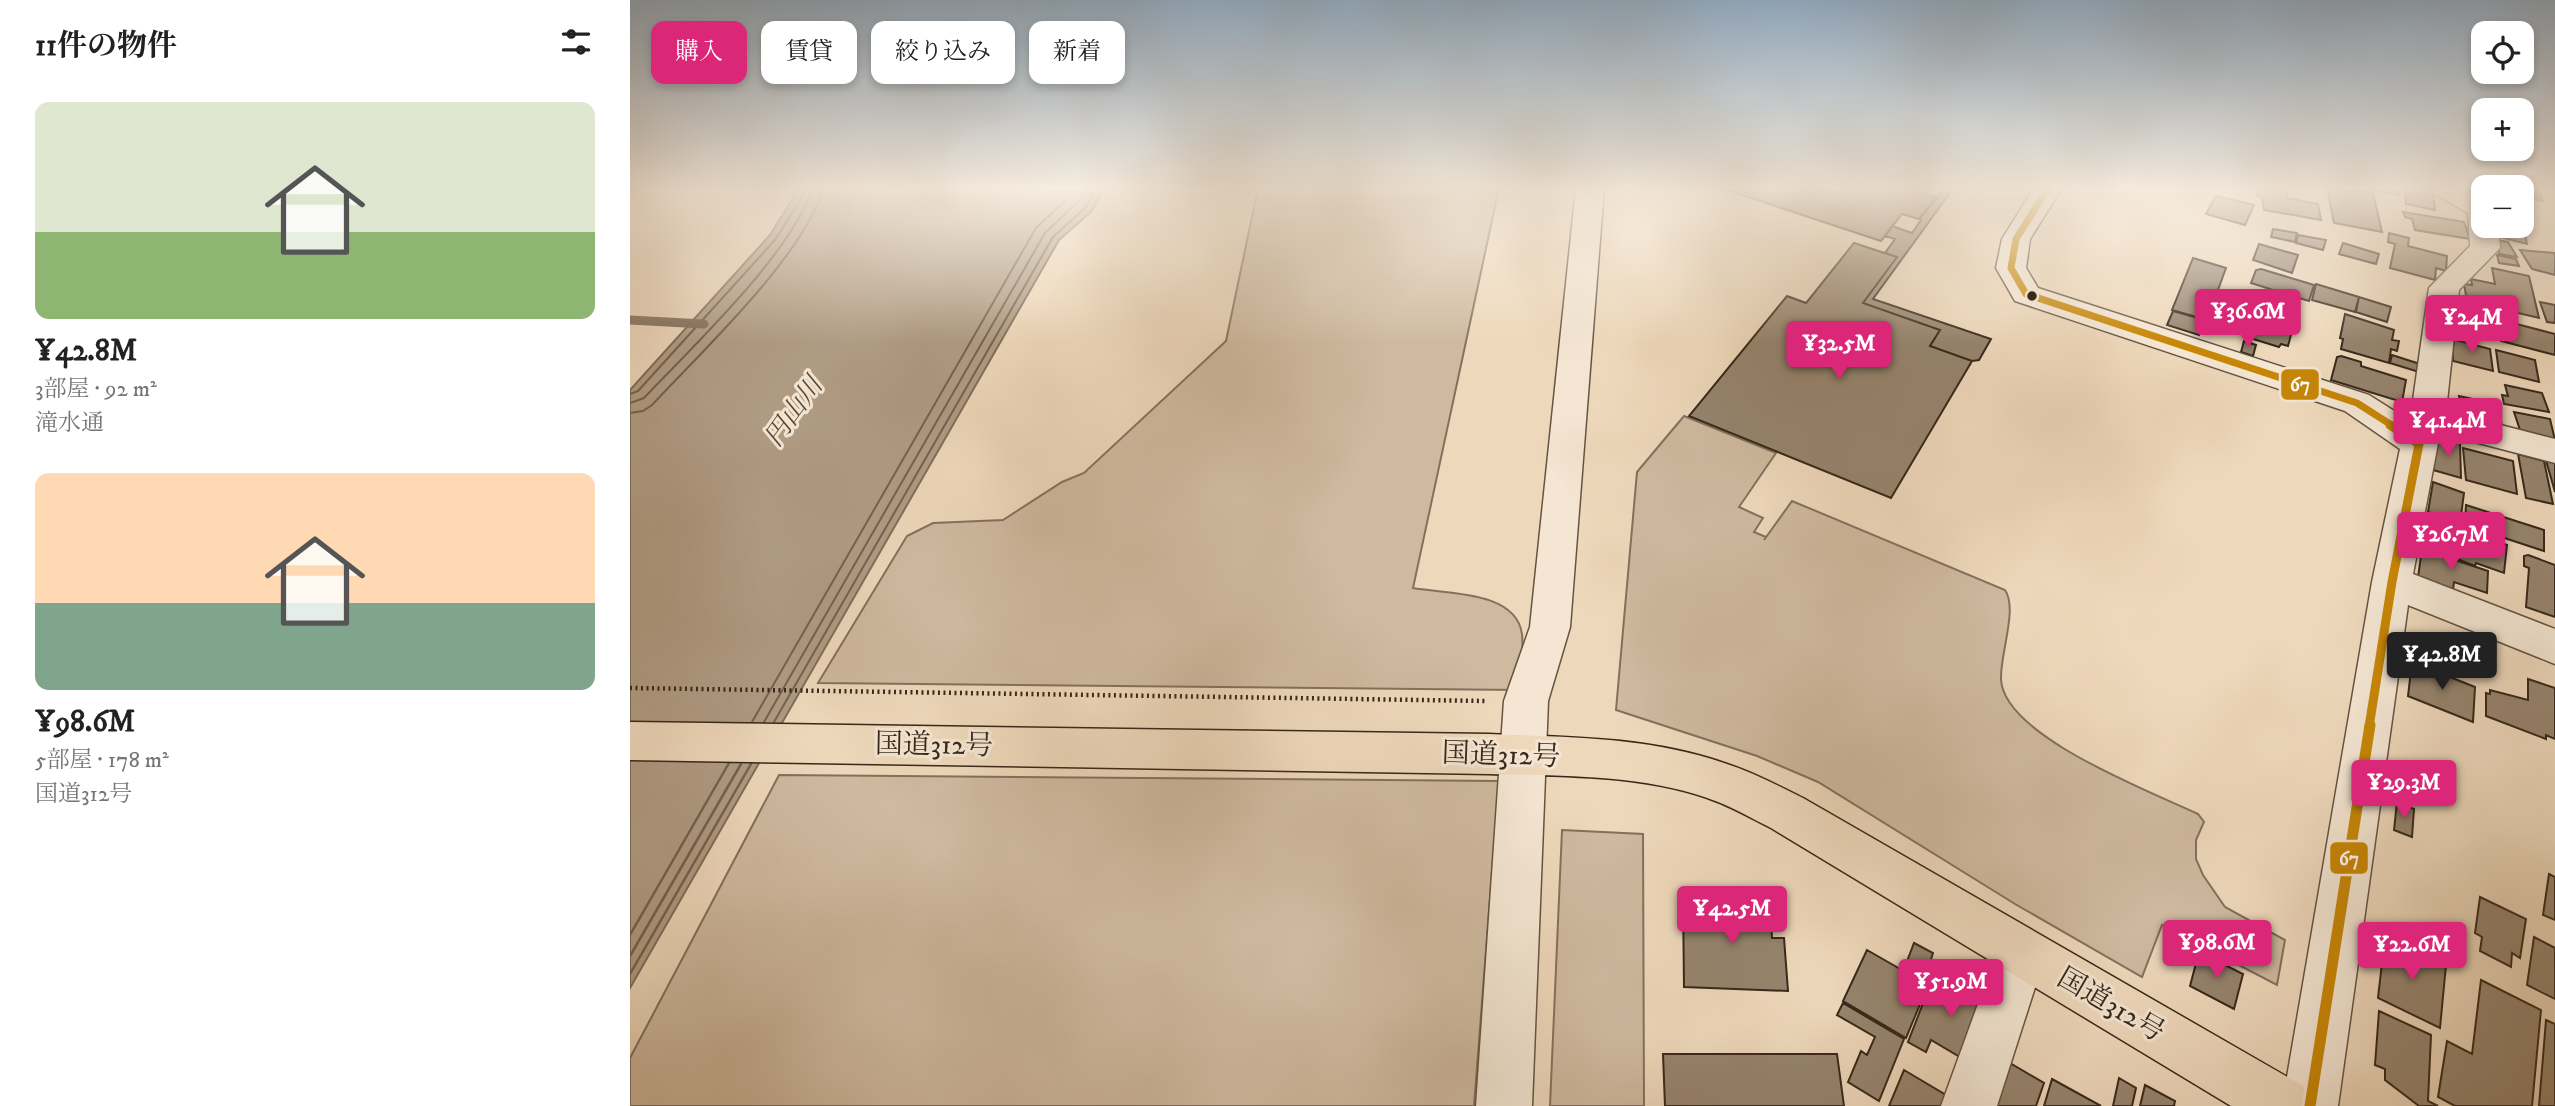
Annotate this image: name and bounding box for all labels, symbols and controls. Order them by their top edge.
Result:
chip: 購入 [651,21,747,84]
chip: 賃貸 [761,21,857,84]
chip: 絞り込み [871,21,1015,84]
chip: 新着 [1029,21,1125,84]
map controls [2471,21,2534,238]
button: locate [2471,21,2534,84]
icon: filters [557,23,595,61]
text: 11件の物件 [35,28,177,65]
button: + [2471,98,2534,161]
icon: home [252,147,378,273]
button: − [2471,175,2534,238]
unlabelled marker [2025,289,2039,303]
pin: ¥36.6M [2191,290,2305,349]
pin: ¥24M [2431,296,2513,355]
text: ¥36.6M [2211,297,2285,326]
text: ¥24M [2442,303,2503,332]
pin: ¥32.5M [1782,322,1896,381]
text: ¥32.5M [1802,329,1876,358]
text: ¥42.8M [35,333,137,370]
water label: 円山川 [758,368,832,453]
line badge: 67 [2280,368,2320,401]
text: 67 [2290,374,2310,397]
text: 3部屋 · 92 m² [35,375,157,404]
pin: ¥41.4M [2391,398,2505,458]
text: ¥41.4M [2409,406,2487,435]
text: 滝水通 [35,409,104,438]
pin: ¥26.7M [2394,512,2508,572]
icon: home [252,518,378,644]
text: ¥26.7M [2413,520,2489,549]
pin: ¥42.8M [2385,632,2499,692]
text: ¥42.8M [2403,640,2481,669]
text: ¥98.6M [35,704,135,741]
street label: 国道312号 [874,726,994,764]
street label: 国道312号 [1441,735,1561,775]
text: 5部屋 · 178 m² [35,746,169,775]
pin: ¥29.3M [2347,760,2461,820]
text: ¥29.3M [2367,768,2441,797]
text: 国道312号 [35,780,132,809]
line badge: 67 [2329,841,2369,875]
text: 67 [2339,848,2359,871]
pin: ¥42.5M [1675,886,1789,946]
text: ¥42.5M [1693,894,1771,923]
pin: ¥98.6M [2160,920,2274,980]
pin: ¥22.6M [2355,922,2469,982]
text: ¥98.6M [2179,928,2255,957]
text: ¥22.6M [2374,930,2450,959]
pin: ¥51.9M [1894,960,2008,1019]
street label: 国道312号 [2051,960,2171,1050]
text: ¥51.9M [1914,967,1988,996]

